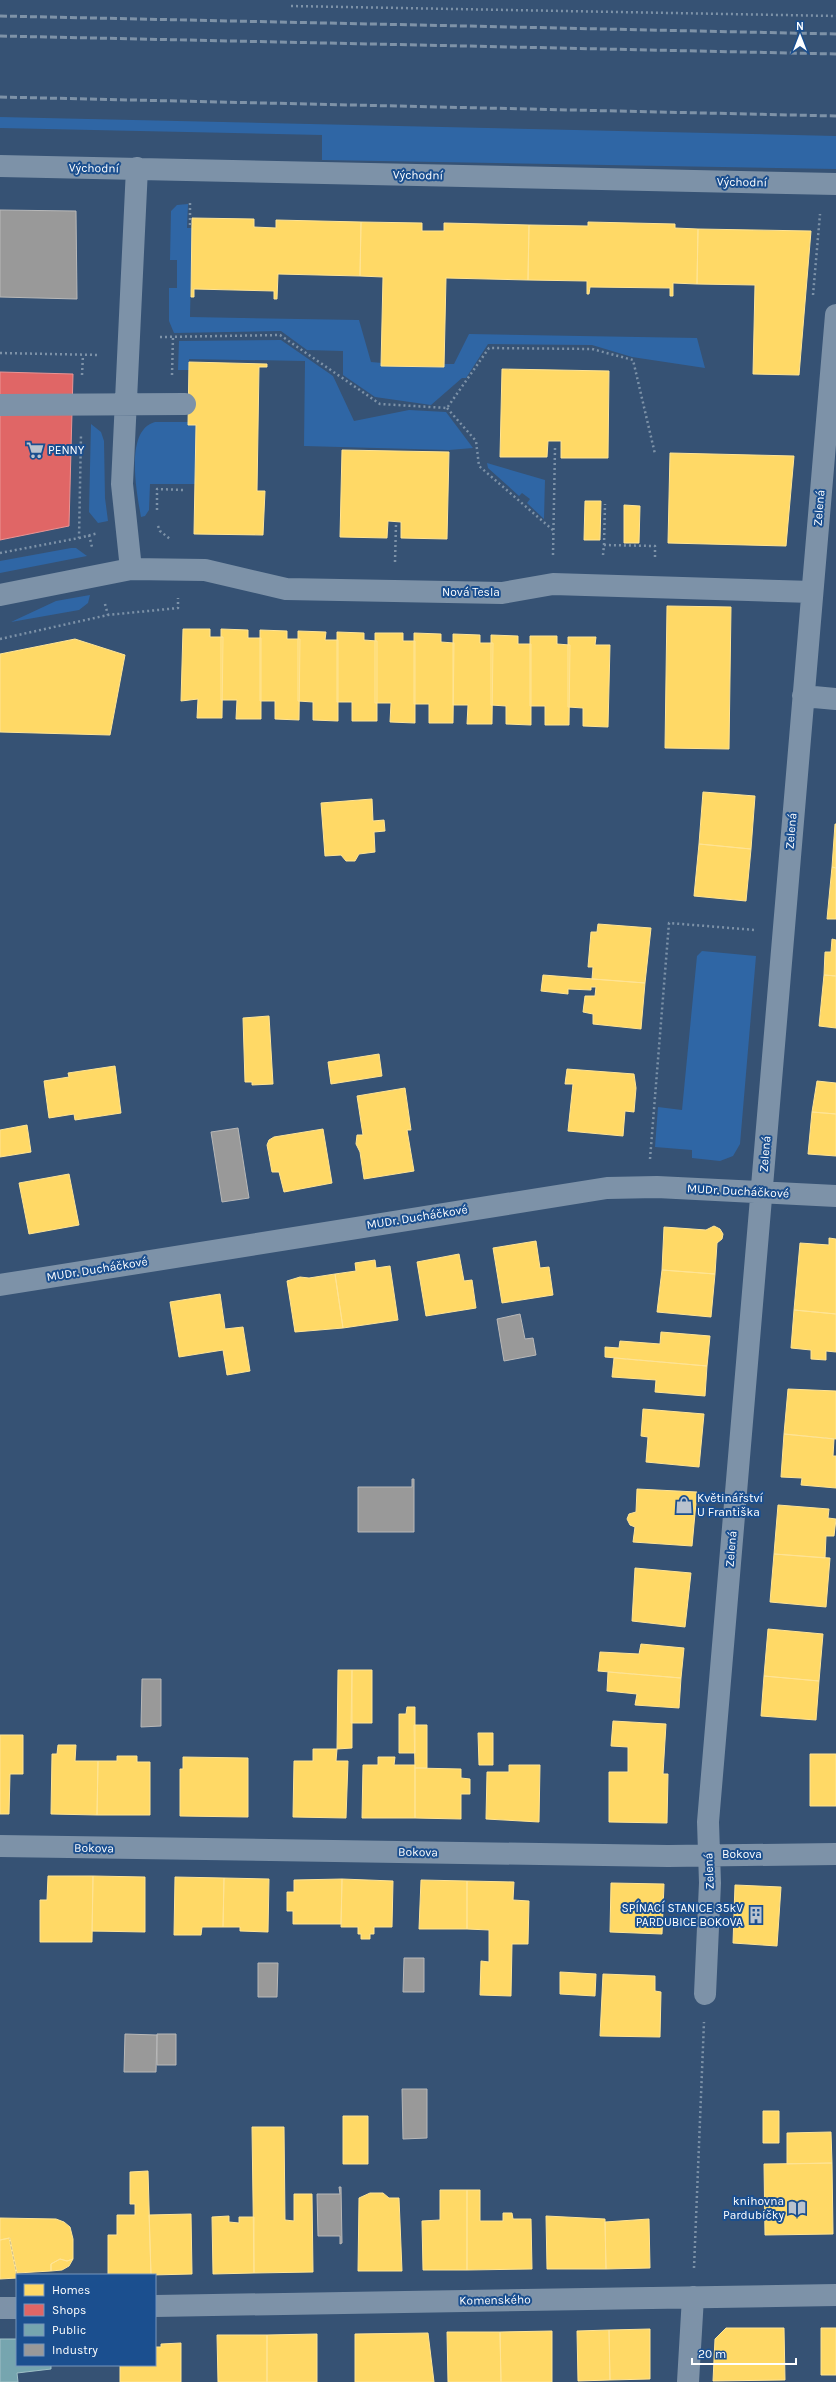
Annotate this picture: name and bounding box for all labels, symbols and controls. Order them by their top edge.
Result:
north arrow [780,16,820,56]
text: N [796,20,804,33]
street label: Východní [69,161,120,175]
street label: Východní [393,168,444,182]
street label: Východní [717,175,768,189]
supermarket icon: PENNY [25,440,45,460]
place label: PENNY [48,443,85,457]
street label: Zelená [810,489,828,527]
street label: Nová Tesla [442,585,500,599]
street label: Zelená [782,812,800,850]
street label: Zelená [756,1135,774,1173]
street label: MUDr. Ducháčkové [687,1181,789,1201]
street label: MUDr. Ducháčkové [365,1202,469,1232]
street label: MUDr. Ducháčkové [45,1254,149,1284]
place label: Květinářství U Františka [697,1491,764,1519]
shop icon: Květinářství U Františka [674,1495,694,1515]
street label: Zelená [722,1530,740,1568]
street label: Bokova [74,1841,114,1855]
street label: Bokova [398,1845,438,1859]
street label: Bokova [722,1847,762,1861]
street label: Zelená [701,1852,717,1890]
place label: SPÍNACÍ STANICE 35kV PARDUBICE BOKOVA [622,1900,743,1929]
building icon: SPÍNACÍ STANICE 35kV PARDUBICE BOKOVA [746,1905,766,1925]
place label: knihovna Pardubičky [723,2194,784,2222]
library icon: knihovna Pardubičky [787,2198,807,2218]
legend [16,2274,156,2366]
text: Homes [52,2283,90,2297]
street label: Komenského [459,2292,531,2308]
text: Shops [52,2303,86,2317]
text: Public [52,2323,86,2337]
scale bar [692,2340,796,2366]
text: Industry [52,2343,98,2357]
text: 20 m [698,2347,726,2361]

